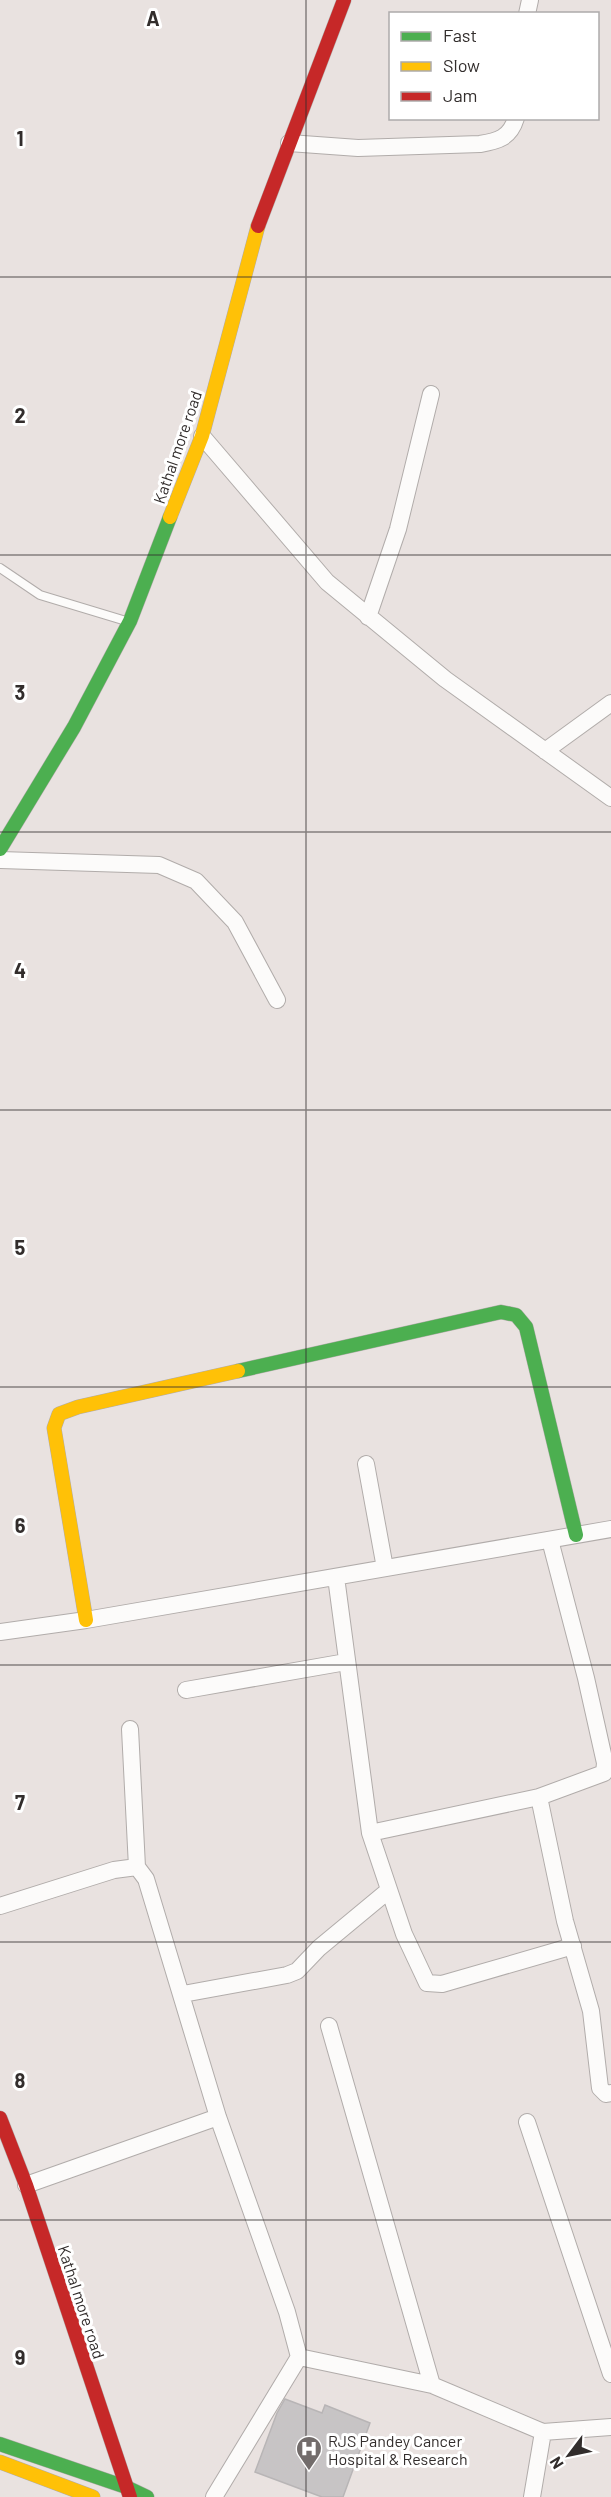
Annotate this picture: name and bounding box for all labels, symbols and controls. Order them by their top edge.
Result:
text: A [146,6,160,30]
legend [389,12,599,120]
text: Fast [443,24,477,46]
text: Slow [443,54,480,76]
text: Jam [443,84,477,106]
text: 1 [16,126,24,150]
street label: Kathal more road [149,388,205,506]
text: 2 [14,403,26,427]
text: 3 [15,680,25,704]
text: 4 [14,958,26,982]
text: 5 [15,1235,26,1259]
text: 6 [15,1513,26,1537]
text: 7 [15,1790,25,1814]
text: 8 [15,2068,26,2092]
street label: Kathal more road [55,2243,109,2361]
text: 9 [15,2345,25,2369]
north arrow [539,2425,599,2485]
place label: RJS Pandey Cancer Hospital & Research [328,2431,468,2468]
hospital icon: RJS Pandey Cancer Hospital & Research [294,2434,324,2472]
text: N [545,2454,567,2473]

